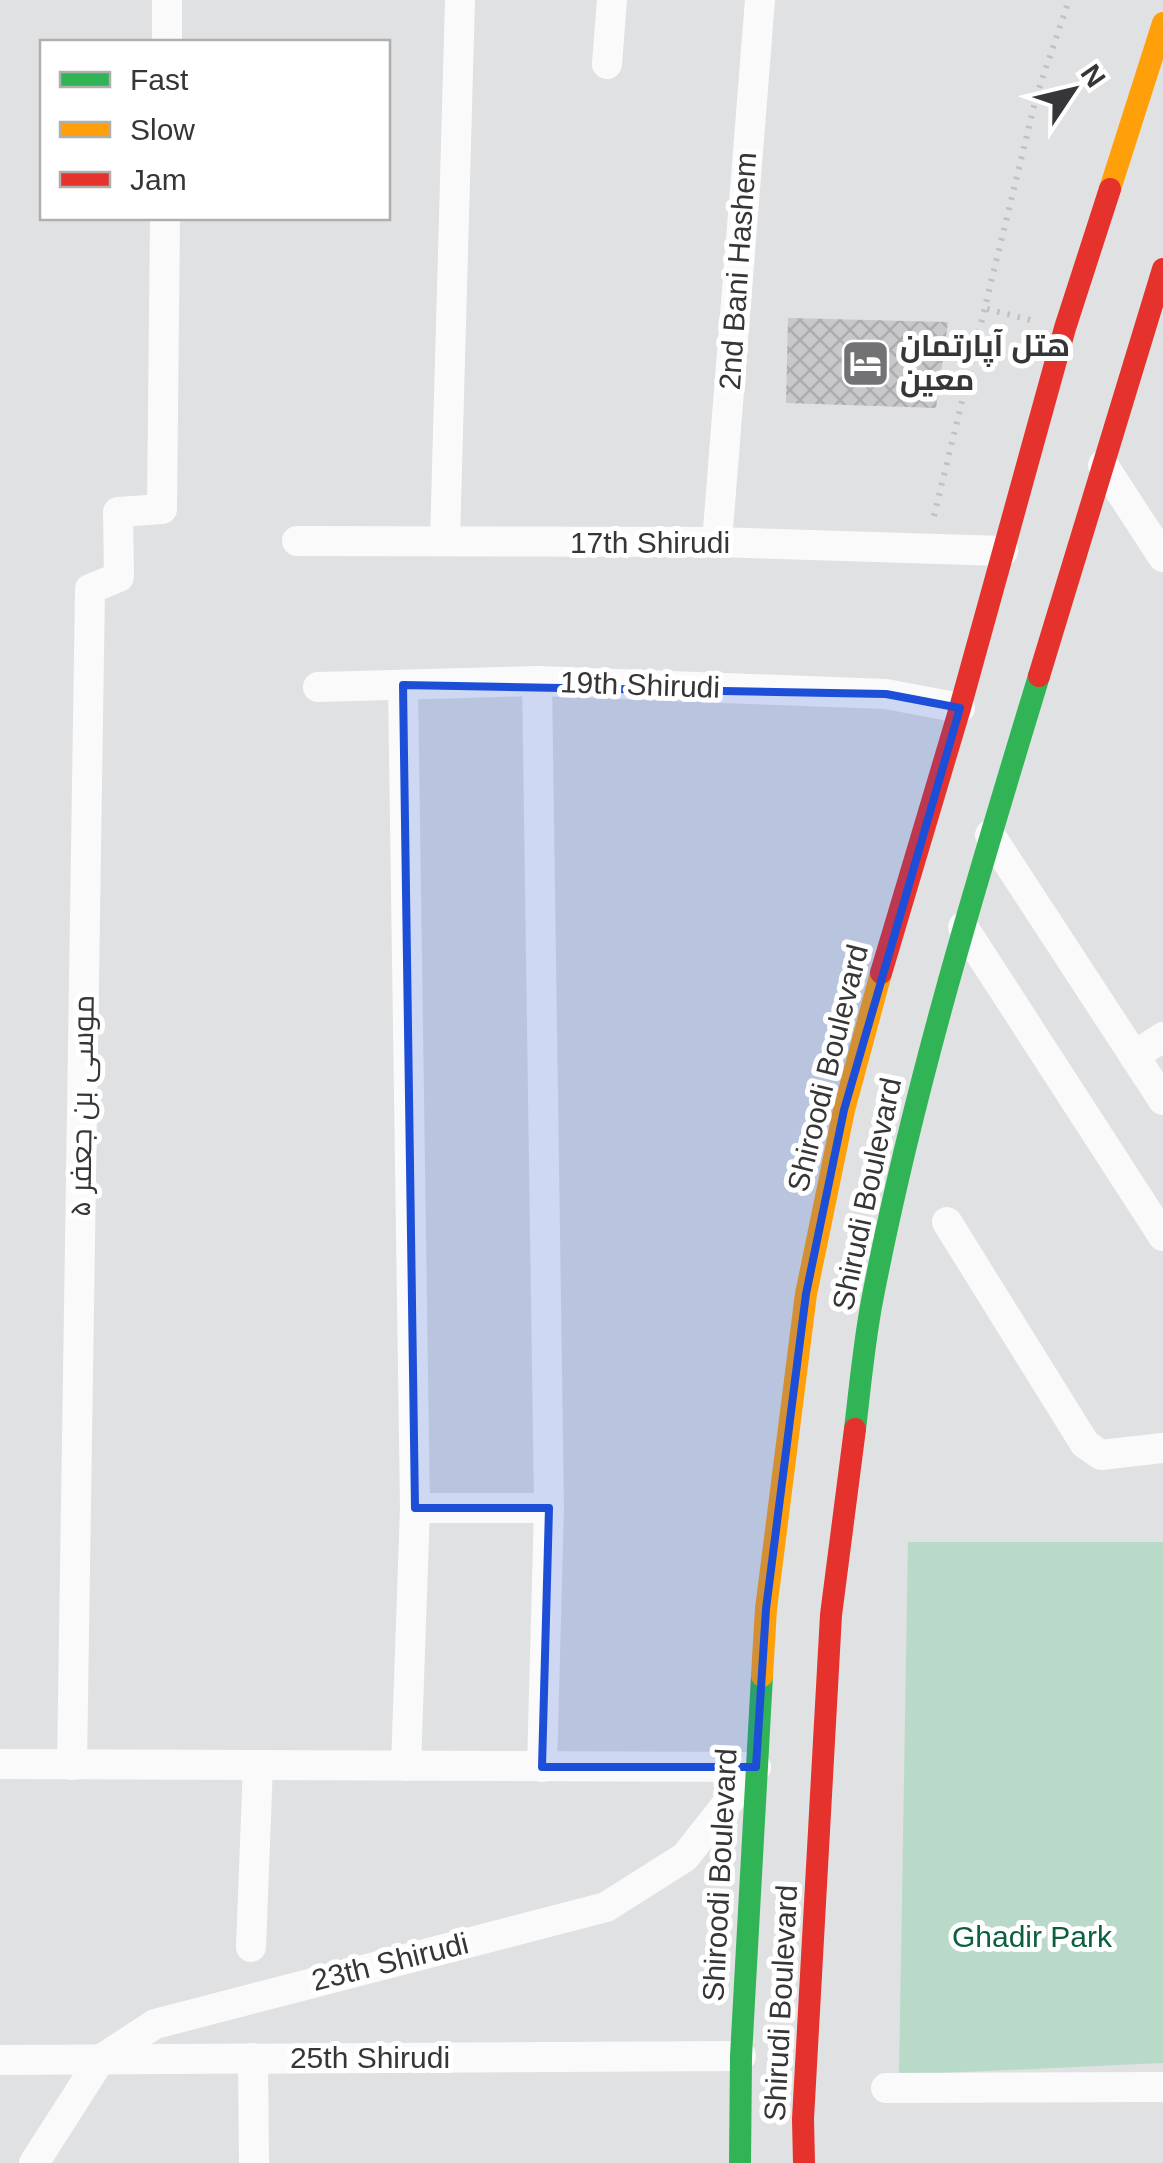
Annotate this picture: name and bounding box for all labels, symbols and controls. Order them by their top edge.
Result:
legend [40,40,390,220]
north arrow [1023,40,1123,140]
text: N [1075,59,1112,93]
text: Fast [130,63,189,96]
text: Slow [130,113,195,146]
street label: 2nd Bani Hashem [713,151,762,391]
text: Jam [130,163,187,196]
place label: هتل آپارتمان معین [900,329,1070,398]
hotel icon: هتل آپارتمان معین [839,337,891,389]
street label: 17th Shirudi [570,526,730,559]
street label: 19th Shirudi [559,665,721,704]
street label: Shiroodi Boulevard [781,941,874,1195]
street label: موسی بن جعفر ۵ [63,995,102,1217]
street label: Shirudi Boulevard [826,1075,907,1313]
street label: Shiroodi Boulevard [696,1748,743,2002]
street label: Shirudi Boulevard [758,1884,803,2122]
park label: Ghadir Park [952,1920,1113,1953]
street label: 23th Shirudi [308,1926,472,1997]
street label: 25th Shirudi [290,2041,450,2074]

